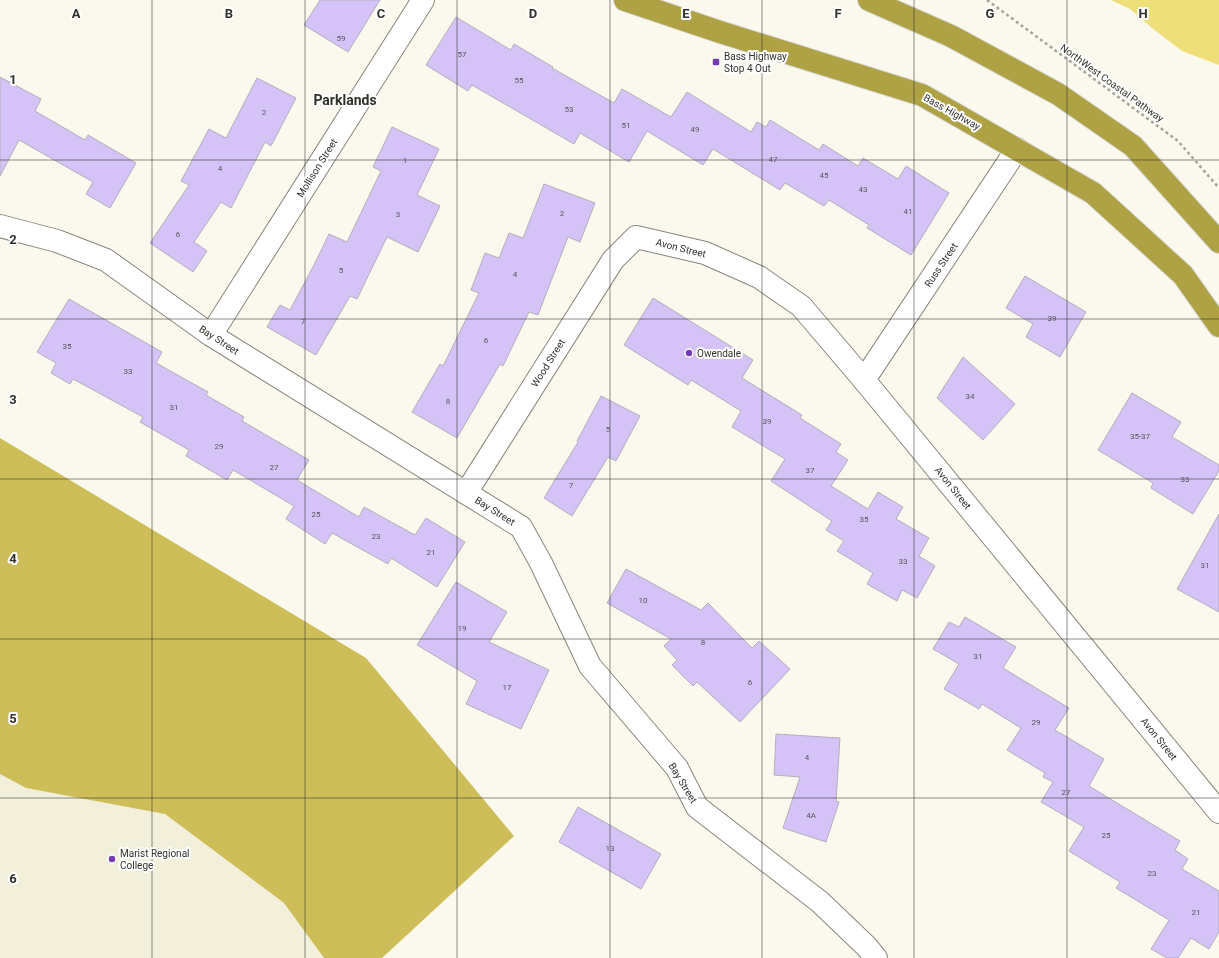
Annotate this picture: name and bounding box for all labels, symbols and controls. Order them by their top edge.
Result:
text: A [72,6,81,21]
text: B [225,6,233,21]
text: C [377,6,386,21]
text: D [529,6,537,21]
text: E [682,6,690,21]
text: F [834,6,842,21]
text: G [986,6,995,21]
text: H [1138,6,1148,21]
house number: 59 [337,34,346,43]
street label: NorthWest Coastal Pathway [1058,42,1166,124]
house number: 57 [458,50,467,59]
place label: Bass Highway Stop 4 Out [724,51,787,74]
marker: Bass Highway Stop 4 Out [711,57,721,67]
text: 1 [9,72,17,87]
house number: 55 [515,76,524,85]
district label: Parklands [313,92,377,108]
street label: Bass Highway [922,92,982,132]
house number: 53 [565,105,574,114]
house number: 2 [262,108,267,117]
house number: 51 [622,121,631,130]
house number: 49 [691,125,700,134]
street label: Mollison Street [295,137,339,199]
house number: 47 [769,155,778,164]
house number: 1 [403,156,407,165]
house number: 4 [218,164,223,173]
house number: 45 [820,171,829,180]
house number: 43 [859,185,868,194]
house number: 41 [904,207,913,216]
house number: 2 [560,209,565,218]
house number: 3 [396,210,400,219]
house number: 6 [176,230,181,239]
text: 2 [9,232,17,247]
street label: Avon Street [655,236,707,260]
street label: Russ Street [922,241,960,289]
house number: 5 [339,266,344,275]
house number: 4 [513,270,518,279]
house number: 39 [1048,314,1057,323]
house number: 7 [301,317,306,326]
street label: Bay Street [197,323,241,357]
house number: 6 [484,336,489,345]
street label: Wood Street [529,337,567,389]
house number: 35 [63,342,72,351]
marker: Owendale [684,348,694,358]
place label: Owendale [697,348,741,359]
house number: 33 [124,367,133,376]
text: 3 [9,392,17,407]
house number: 34 [966,392,975,401]
house number: 8 [446,397,451,406]
house number: 31 [170,403,179,412]
house number: 39 [763,417,772,426]
house number: 5 [606,425,611,434]
house number: 35-37 [1130,432,1151,441]
house number: 29 [215,442,224,451]
house number: 27 [270,463,279,472]
street label: Avon Street [933,465,973,511]
house number: 37 [806,466,815,475]
house number: 33 [1181,475,1190,484]
house number: 7 [569,481,574,490]
street label: Bay Street [473,494,517,528]
house number: 25 [312,510,321,519]
house number: 35 [860,515,869,524]
house number: 23 [372,532,381,541]
house number: 21 [427,548,436,557]
text: 4 [9,551,17,566]
house number: 33 [899,557,908,566]
house number: 31 [1201,561,1210,570]
house number: 10 [639,596,648,605]
house number: 19 [458,624,467,633]
house number: 8 [701,638,706,647]
house number: 31 [974,652,983,661]
house number: 6 [748,678,753,687]
house number: 17 [503,683,512,692]
text: 5 [9,711,17,726]
street label: Avon Street [1139,716,1179,762]
house number: 29 [1032,718,1041,727]
house number: 4 [805,753,810,762]
street label: Bay Street [667,761,699,805]
house number: 27 [1062,788,1071,797]
house number: 4A [806,811,817,820]
house number: 25 [1102,831,1111,840]
house number: 13 [606,844,615,853]
place label: Marist Regional College [120,848,190,871]
marker: Marist Regional College [107,854,117,864]
house number: 23 [1148,869,1157,878]
text: 6 [9,871,17,886]
house number: 21 [1192,908,1201,917]

